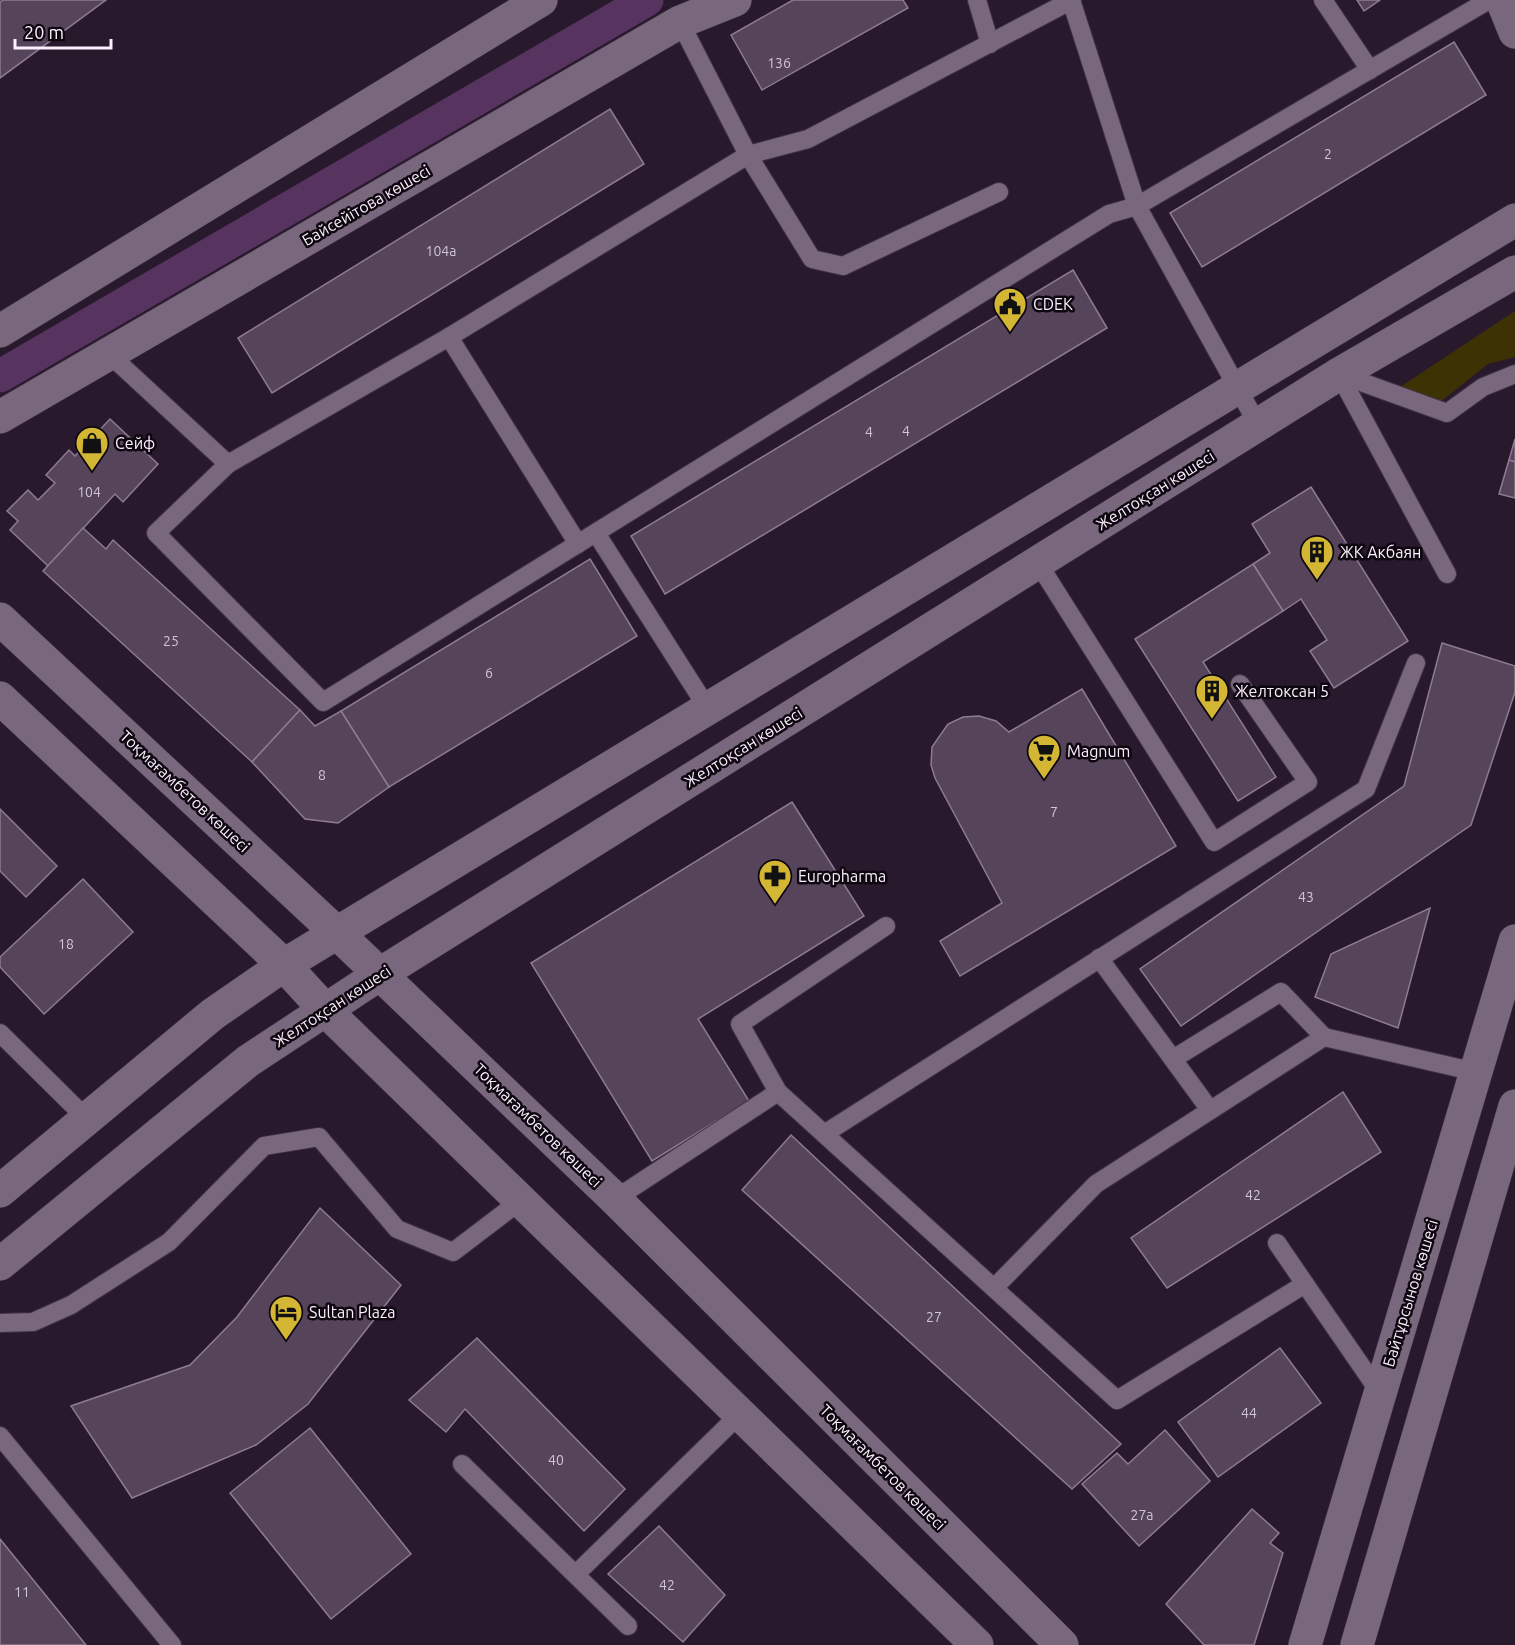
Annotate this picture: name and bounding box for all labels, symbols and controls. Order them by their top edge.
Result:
scale bar [15,12,111,50]
text: 20 m [24,22,64,42]
house number: 136 [767,55,791,71]
house number: 2 [1324,146,1332,162]
street label: Байсейітова көшесі [299,161,433,249]
house number: 104а [426,243,456,259]
public building icon: CDEK [992,286,1028,333]
place label: CDEK [1033,295,1073,313]
house number: 4 [902,423,910,439]
house number: 4 [865,424,873,440]
shop icon: Сейф [74,425,110,472]
place label: Сейф [115,434,155,452]
street label: Желтоқсан көшесі [1093,446,1217,534]
house number: 104 [77,484,101,500]
building icon: ЖК Акбаян [1299,534,1335,581]
place label: ЖК Акбаян [1340,543,1421,561]
house number: 25 [163,633,179,649]
house number: 6 [485,665,493,681]
building icon: Желтоксан 5 [1194,673,1230,720]
place label: Желтоксан 5 [1235,682,1329,700]
street label: Желтоқсан көшесі [681,703,805,791]
street label: Тоқмағамбетов көшесі [117,726,253,856]
supermarket icon: Magnum [1026,733,1062,780]
place label: Magnum [1067,742,1130,760]
house number: 8 [318,767,326,783]
house number: 7 [1050,804,1058,820]
pharmacy icon: Europharma [757,858,793,905]
place label: Europharma [798,867,886,885]
house number: 43 [1298,889,1314,905]
house number: 18 [58,936,74,952]
street label: Желтоқсан көшесі [270,961,394,1051]
street label: Тоқмағамбетов көшесі [471,1059,605,1191]
house number: 42 [1245,1187,1261,1203]
street label: Байтұрсынов көшесі [1379,1217,1441,1369]
hotel icon: Sultan Plaza [268,1294,304,1341]
place label: Sultan Plaza [309,1303,396,1321]
house number: 27 [926,1309,942,1325]
street label: Тоқмағамбетов көшесі [817,1401,949,1533]
house number: 44 [1241,1405,1257,1421]
house number: 40 [548,1452,564,1468]
house number: 27а [1131,1507,1154,1523]
house number: 42 [659,1577,675,1593]
house number: 11 [14,1584,30,1600]

